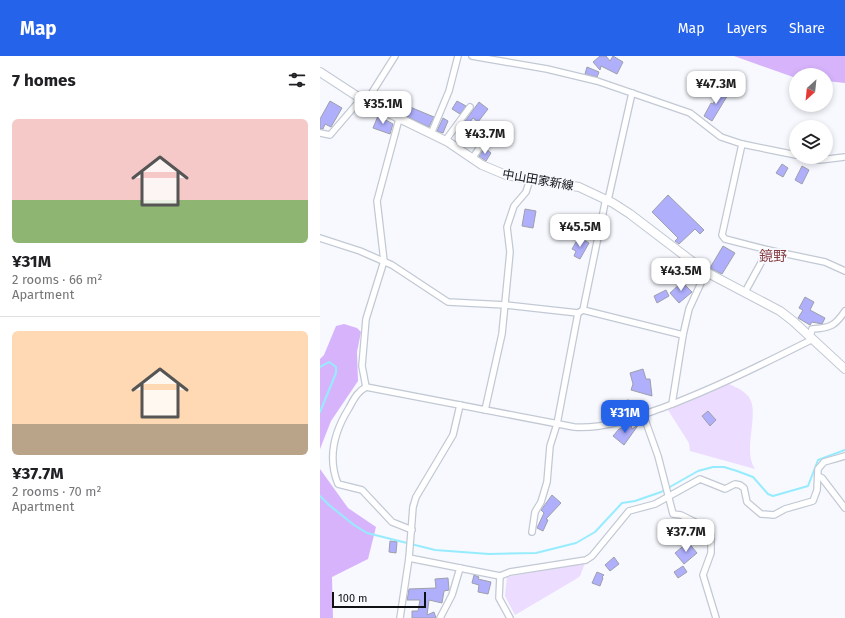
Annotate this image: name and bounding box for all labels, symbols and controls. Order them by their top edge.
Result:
text: Map [20,17,57,40]
text: Map [678,20,704,37]
text: Layers [726,20,767,37]
text: Share [789,20,825,37]
north arrow [789,68,833,112]
map controls [789,68,833,164]
icon: filters [286,69,308,91]
text: 7 homes [12,70,76,91]
pin: ¥47.3M [683,71,749,105]
text: ¥47.3M [696,76,736,91]
pin: ¥35.1M [350,91,416,125]
text: ¥35.1M [364,96,403,111]
button: layers [789,120,833,164]
pin: ¥43.7M [452,121,518,155]
text: ¥43.7M [465,126,505,141]
icon: home [124,145,196,217]
street label: 中山田家新線 [501,167,575,193]
pin: ¥45.5M [547,214,613,248]
text: ¥45.5M [559,219,601,234]
district label: 鏡野 [759,248,787,265]
text: ¥31M [12,251,51,272]
pin: ¥43.5M [648,258,714,292]
text: ¥43.5M [660,263,702,278]
text: 2 rooms · 66 m² [12,272,103,287]
text: Apartment [12,287,74,302]
icon: home [124,357,196,429]
pin: ¥31M [601,400,649,434]
text: ¥31M [610,405,640,420]
text: ¥37.7M [12,463,64,484]
text: 2 rooms · 70 m² [12,484,102,499]
text: Apartment [12,499,74,514]
pin: ¥37.7M [653,519,719,553]
text: ¥37.7M [666,524,706,539]
scale bar [332,590,426,609]
text: 100 m [338,592,367,605]

